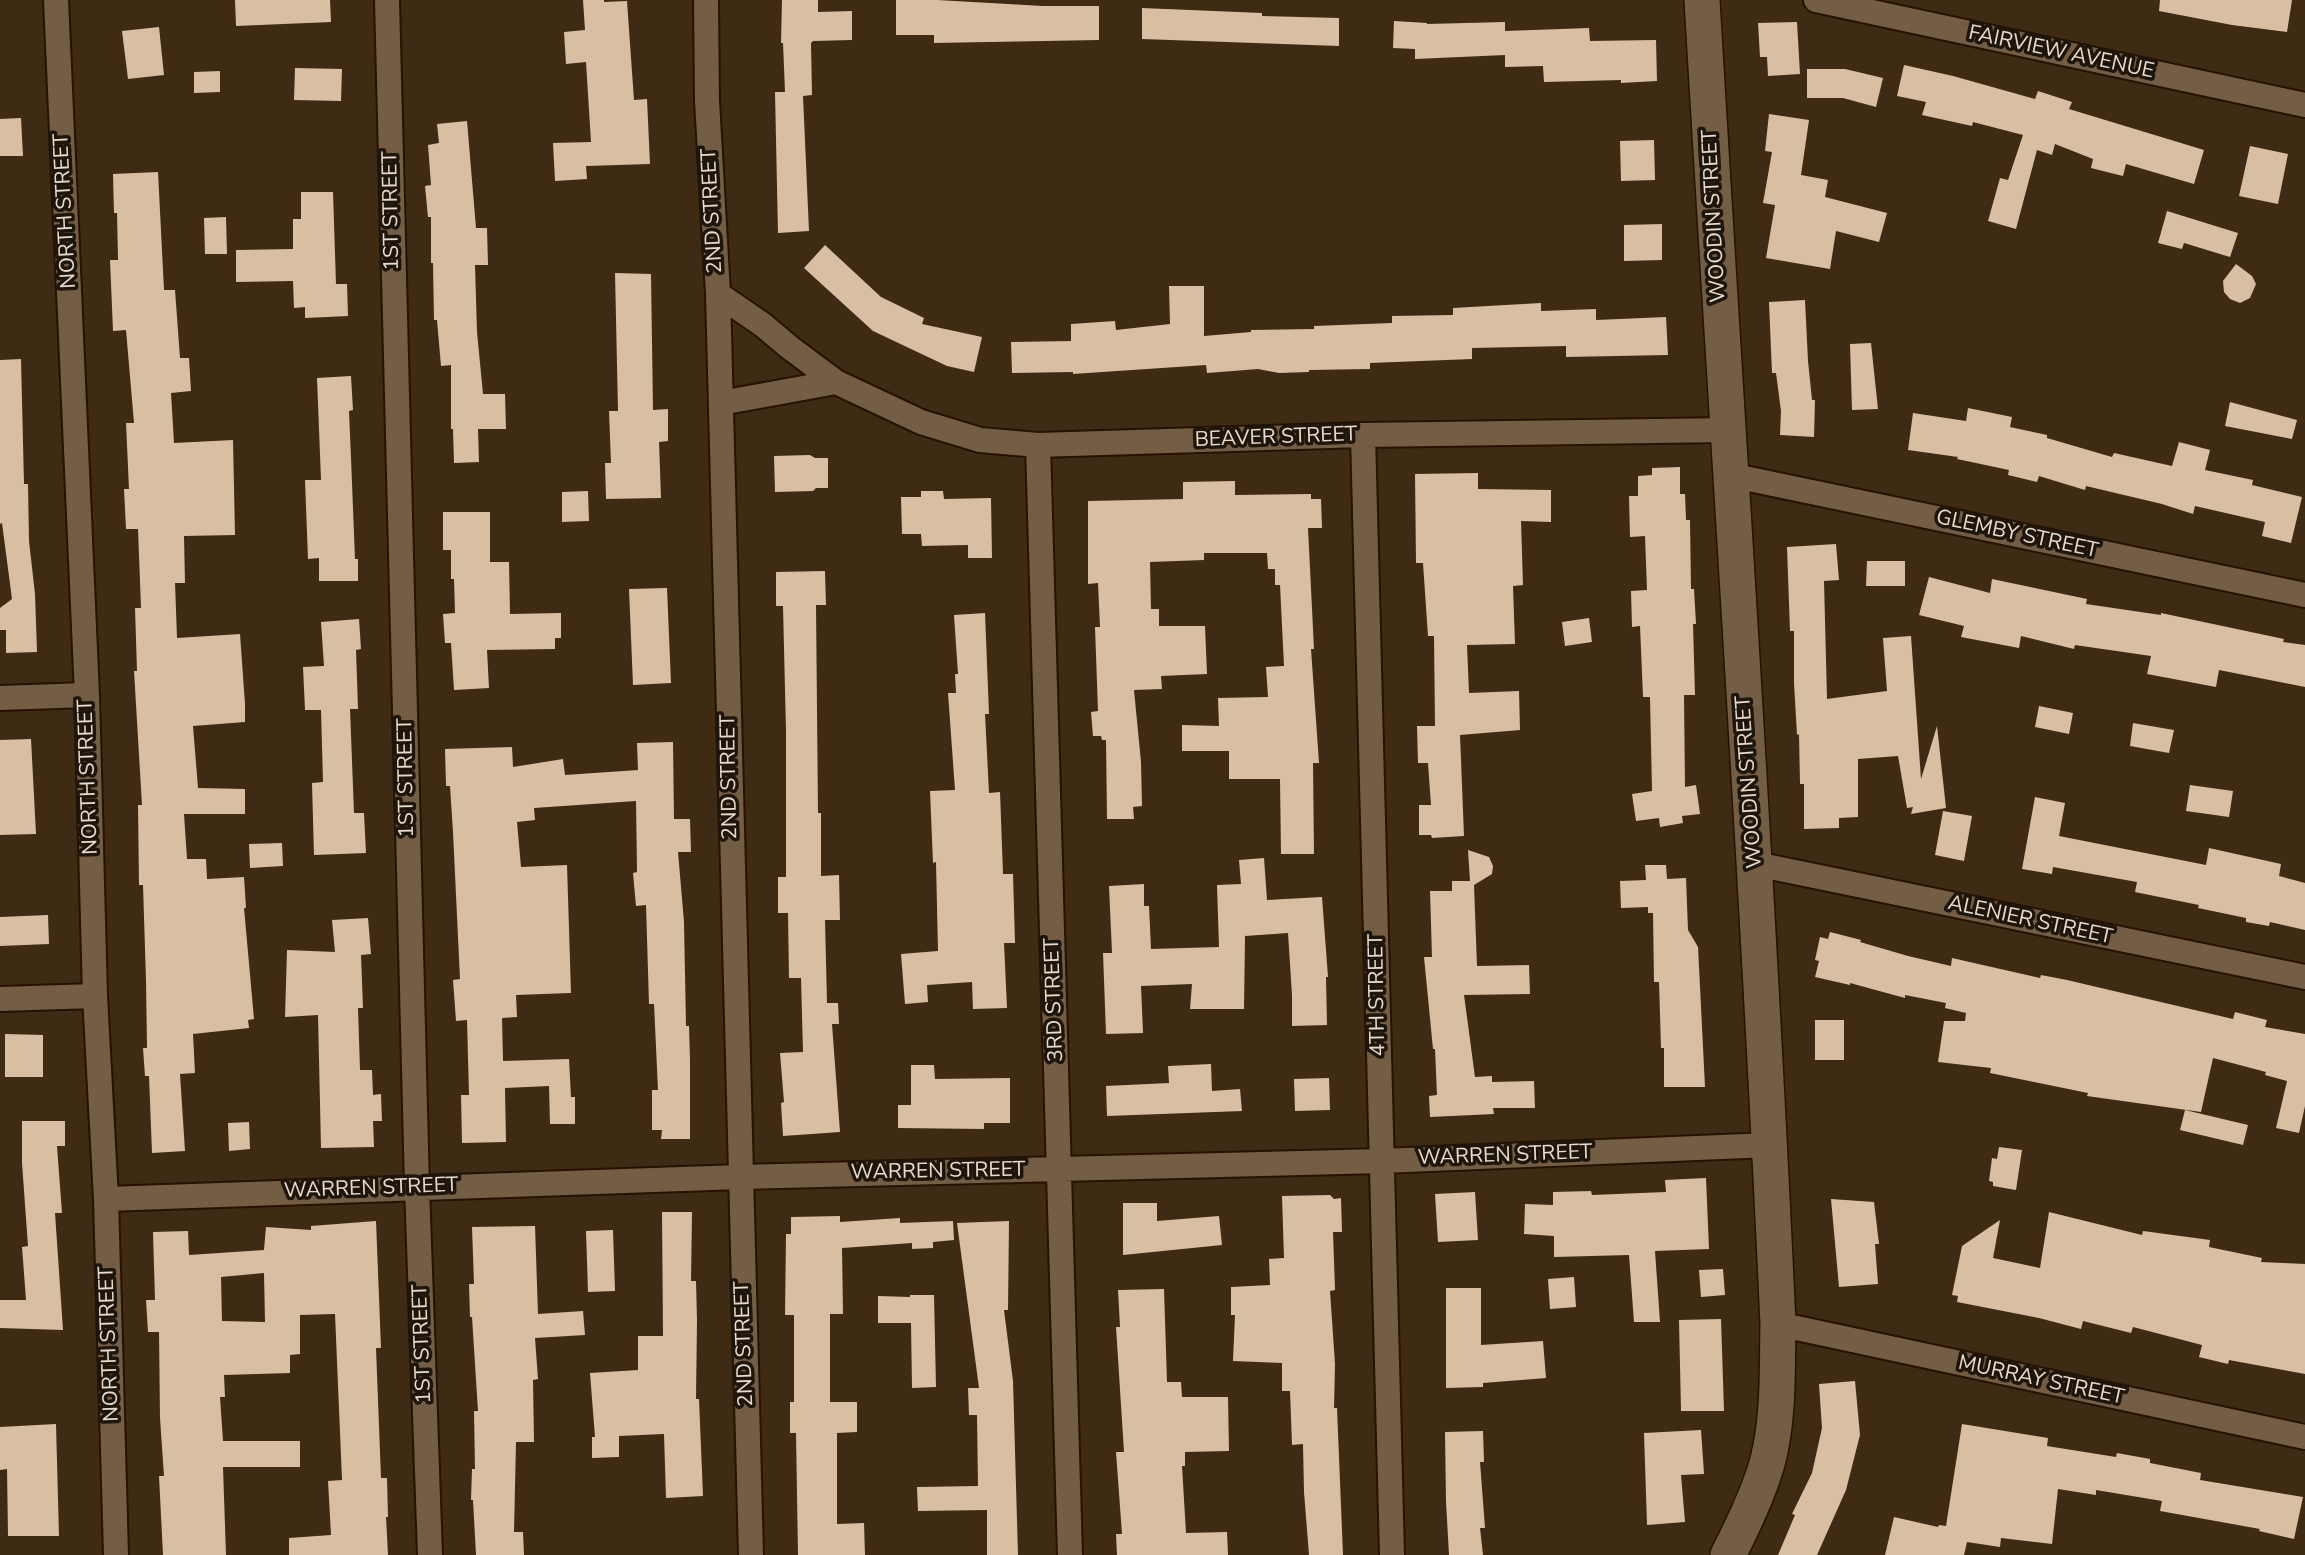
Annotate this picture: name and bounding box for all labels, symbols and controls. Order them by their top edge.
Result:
street label: FAIRVIEW AVENUE [1966,21,2156,85]
street label: WOODIN STREET [1698,129,1732,303]
street label: NORTH STREET [49,133,83,289]
street label: 2ND STREET [697,148,729,274]
street label: 1ST STREET [378,151,406,271]
street label: BEAVER STREET [1194,423,1358,453]
street label: GLEMBY STREET [1934,506,2100,564]
street label: WOODIN STREET [1731,695,1769,869]
street label: NORTH STREET [74,699,104,855]
street label: 2ND STREET [716,714,744,840]
street label: 1ST STREET [393,718,421,838]
street label: ALENIER STREET [1945,891,2115,951]
street label: 4TH STREET [1364,933,1392,1057]
street label: 3RD STREET [1040,938,1070,1062]
street label: WARREN STREET [1417,1140,1593,1172]
street label: WARREN STREET [850,1158,1026,1186]
street label: WARREN STREET [283,1173,459,1205]
street label: NORTH STREET [95,1266,125,1422]
street label: 2ND STREET [730,1281,760,1407]
street label: 1ST STREET [408,1284,438,1404]
street label: MURRAY STREET [1956,1351,2126,1411]

